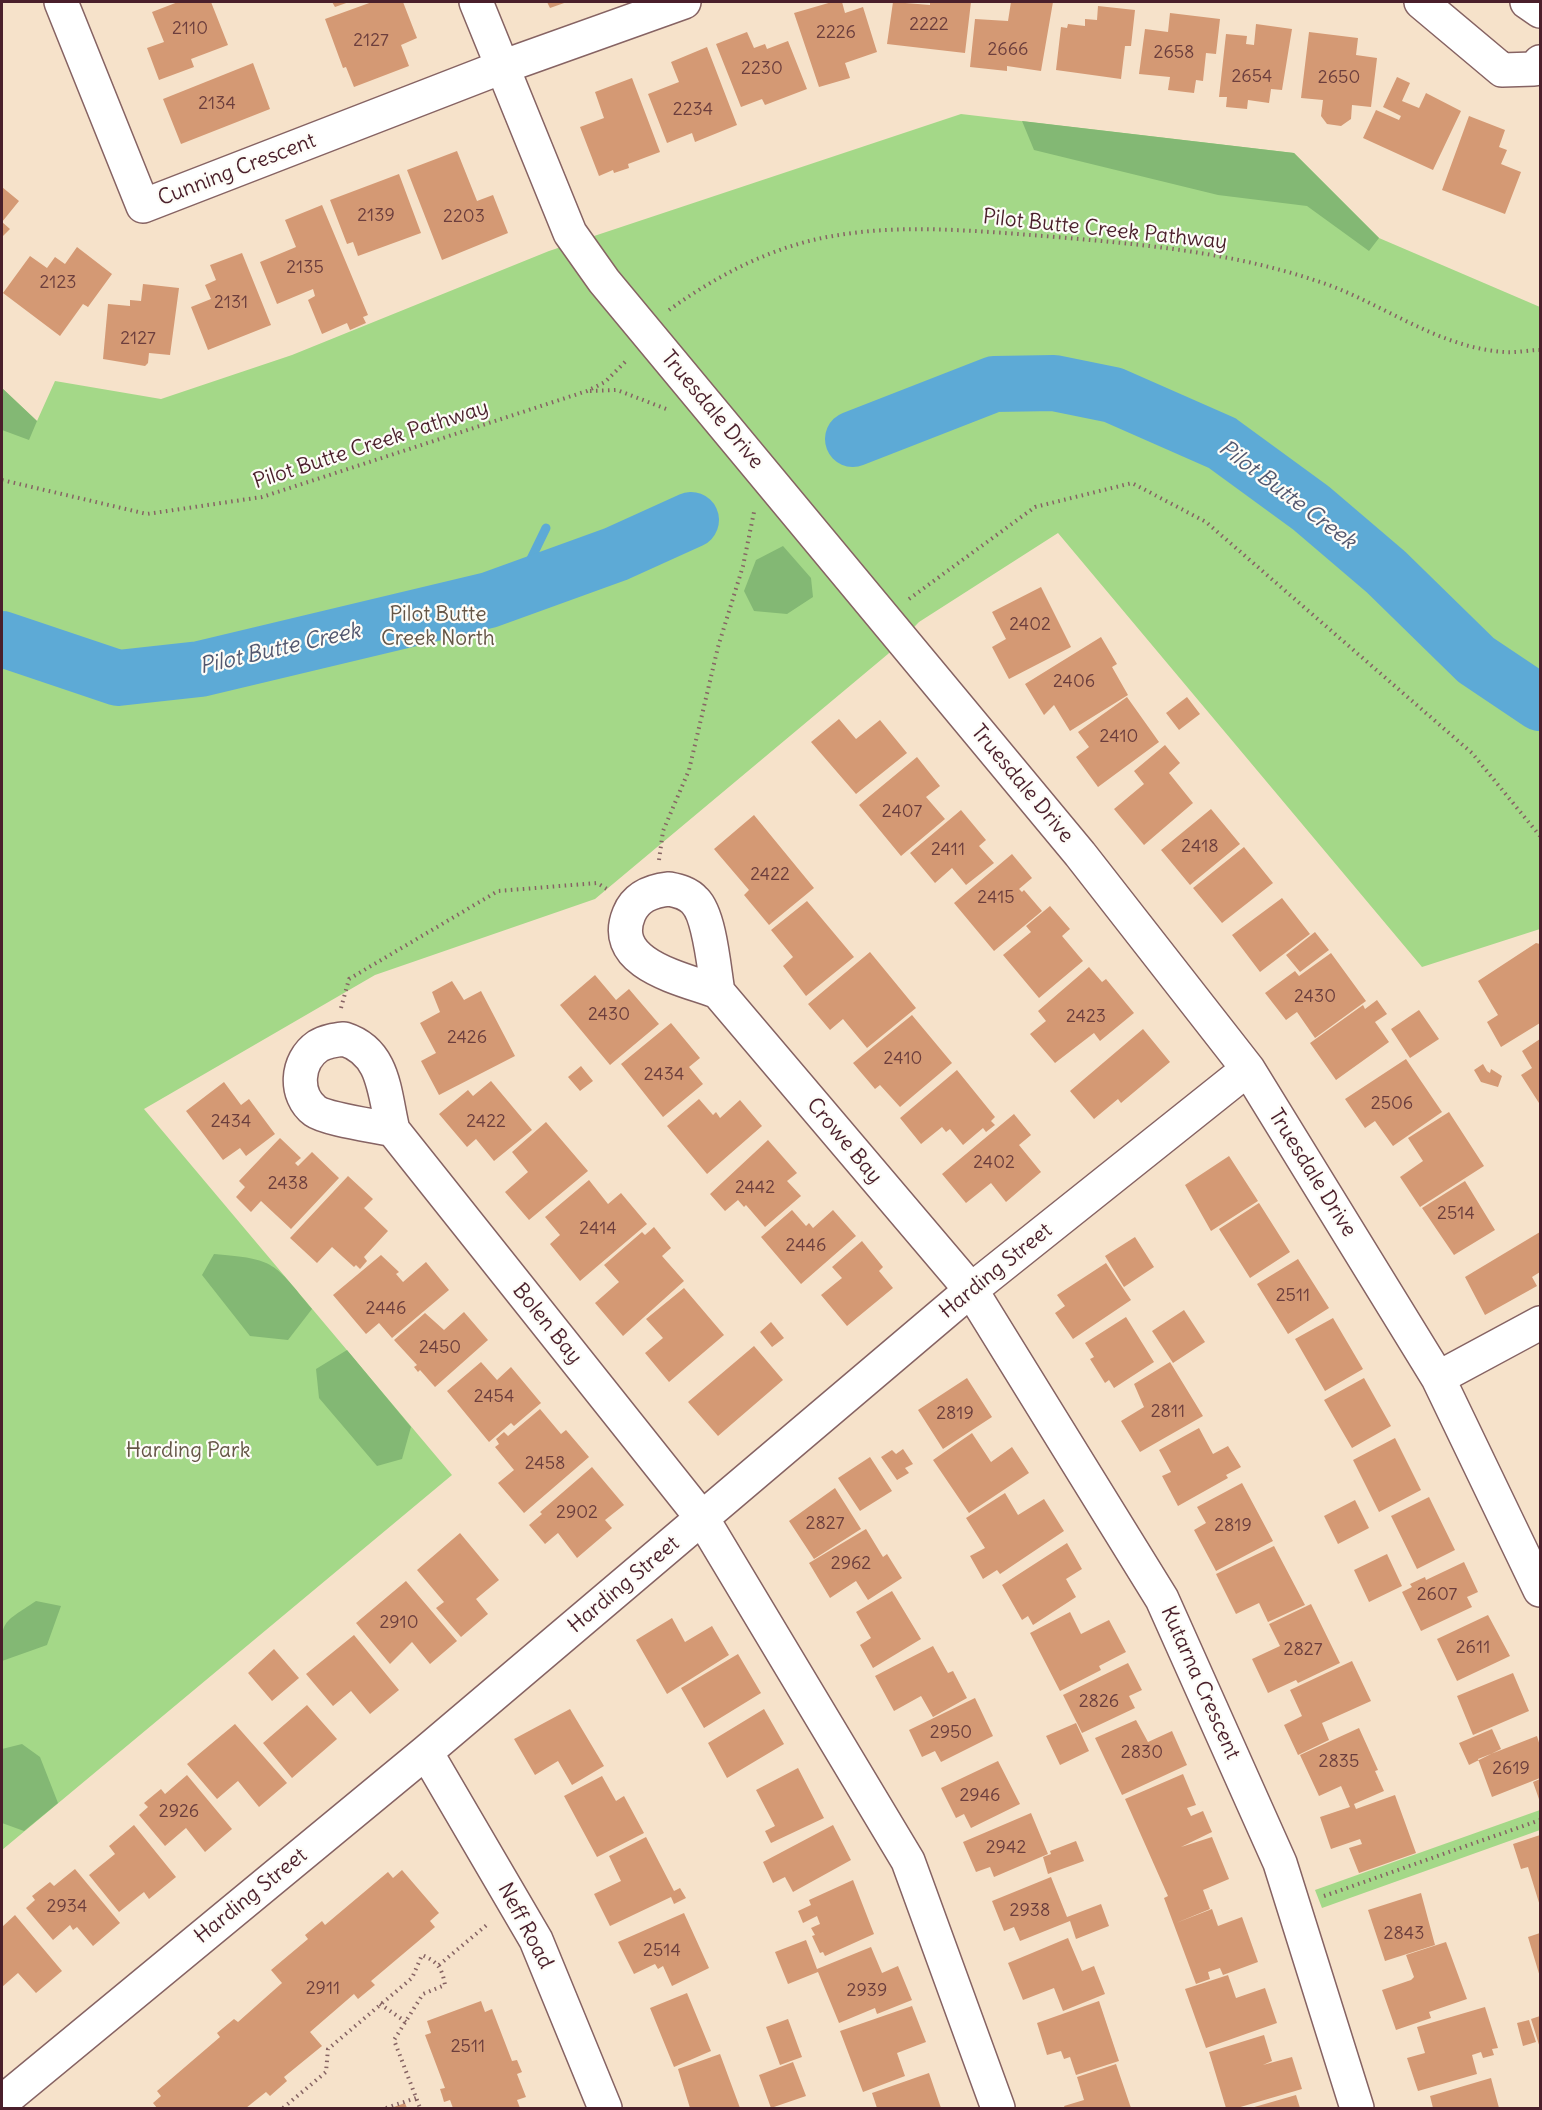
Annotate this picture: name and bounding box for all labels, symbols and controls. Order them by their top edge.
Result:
house number: 2222 [909,14,949,36]
house number: 2110 [172,18,208,40]
house number: 2226 [816,22,856,44]
house number: 2127 [353,30,389,52]
house number: 2666 [987,39,1029,61]
house number: 2658 [1154,42,1194,64]
house number: 2230 [741,58,783,80]
house number: 2654 [1231,66,1273,88]
house number: 2650 [1318,67,1360,89]
house number: 2134 [198,93,236,115]
house number: 2234 [673,99,713,121]
street label: Cunning Crescent [155,128,319,212]
house number: 2139 [357,205,395,227]
street label: Pilot Butte Creek Pathway [982,205,1228,255]
house number: 2203 [443,206,485,228]
house number: 2135 [286,257,324,279]
house number: 2123 [39,272,77,294]
house number: 2131 [214,292,248,314]
house number: 2127 [120,328,156,350]
street label: Truesdale Drive [655,346,769,474]
street label: Pilot Butte Creek Pathway [250,395,492,495]
water label: Pilot Butte Creek [1213,435,1361,555]
park label: Pilot Butte Creek North [381,602,495,652]
house number: 2402 [1009,614,1051,636]
water label: Pilot Butte Creek [197,618,363,680]
house number: 2406 [1053,671,1095,693]
street label: Truesdale Drive [965,720,1079,848]
house number: 2410 [1100,726,1138,748]
house number: 2407 [882,801,922,823]
house number: 2418 [1181,836,1219,858]
house number: 2411 [931,839,965,861]
house number: 2422 [750,864,790,886]
house number: 2415 [977,887,1015,909]
house number: 2430 [1294,986,1336,1008]
house number: 2430 [588,1004,630,1026]
house number: 2423 [1066,1006,1106,1028]
house number: 2426 [447,1027,487,1049]
house number: 2410 [884,1048,922,1070]
house number: 2434 [644,1064,684,1086]
street label: Crowe Bay [801,1093,887,1189]
house number: 2506 [1371,1093,1413,1115]
street label: Truesdale Drive [1263,1104,1361,1242]
house number: 2434 [211,1111,251,1133]
house number: 2422 [466,1111,506,1133]
house number: 2402 [973,1152,1015,1174]
house number: 2438 [268,1173,308,1195]
house number: 2442 [735,1177,775,1199]
house number: 2514 [1437,1203,1475,1225]
house number: 2414 [579,1218,617,1240]
street label: Harding Street [935,1218,1057,1324]
house number: 2446 [786,1235,826,1257]
street label: Bolen Bay [507,1279,587,1369]
house number: 2511 [1276,1285,1310,1307]
house number: 2446 [366,1298,406,1320]
house number: 2450 [419,1337,461,1359]
house number: 2454 [474,1386,514,1408]
house number: 2811 [1151,1401,1185,1423]
house number: 2819 [936,1403,974,1425]
park label: Harding Park [126,1438,250,1464]
house number: 2458 [525,1453,565,1475]
house number: 2902 [556,1502,598,1524]
house number: 2827 [806,1513,844,1535]
house number: 2819 [1214,1515,1252,1537]
street label: Harding Street [563,1531,685,1639]
house number: 2962 [831,1553,871,1575]
house number: 2607 [1417,1584,1457,1606]
street label: Kutarna Crescent [1155,1603,1245,1763]
house number: 2910 [379,1612,419,1634]
house number: 2611 [1456,1637,1490,1659]
house number: 2827 [1284,1639,1322,1661]
house number: 2826 [1079,1691,1119,1713]
house number: 2950 [930,1722,972,1744]
house number: 2830 [1121,1742,1163,1764]
house number: 2835 [1319,1751,1359,1773]
house number: 2619 [1492,1758,1530,1780]
house number: 2946 [959,1785,1001,1807]
house number: 2926 [159,1801,199,1823]
house number: 2942 [986,1837,1026,1859]
street label: Harding Street [190,1843,312,1949]
street label: Neff Road [492,1879,558,1973]
house number: 2934 [47,1896,87,1918]
house number: 2938 [1010,1900,1050,1922]
house number: 2843 [1384,1923,1424,1945]
house number: 2514 [643,1940,681,1962]
house number: 2911 [306,1978,340,2000]
house number: 2939 [847,1980,887,2002]
house number: 2511 [451,2036,485,2058]

